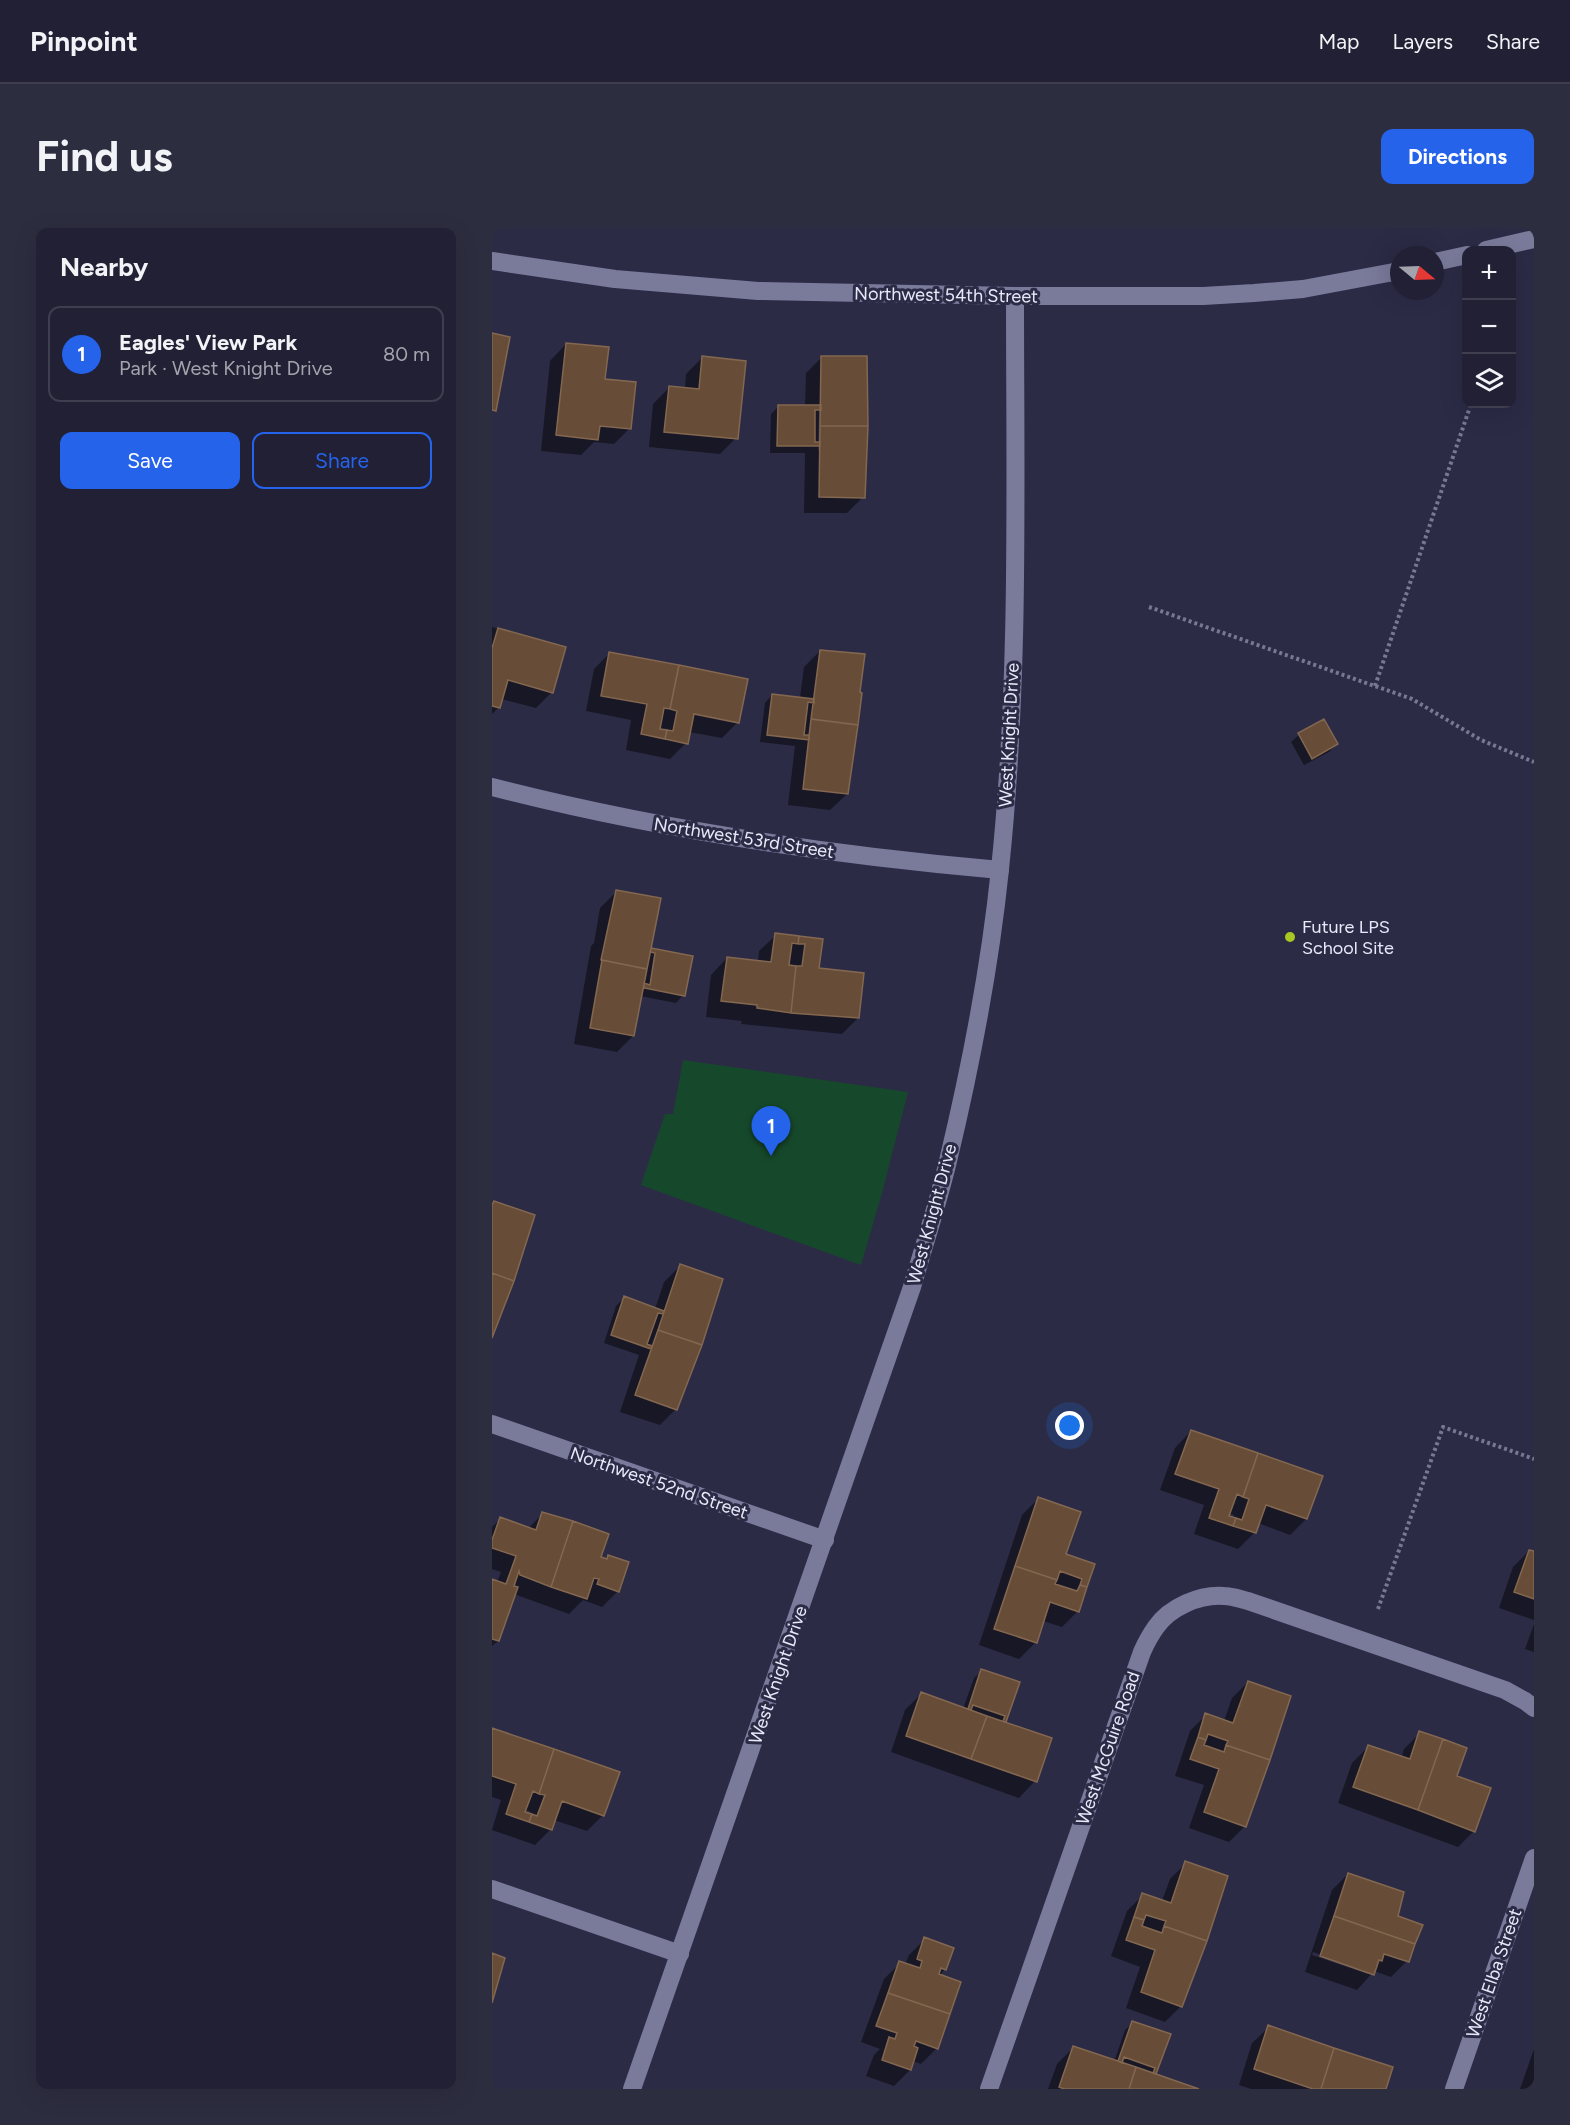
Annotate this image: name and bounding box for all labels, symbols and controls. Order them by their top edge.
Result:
text: Pinpoint [30,24,138,58]
text: Map [1319,29,1359,54]
text: Layers [1392,29,1453,54]
text: Share [1486,29,1540,54]
button: Directions [1381,129,1534,184]
text: Find us [36,131,173,182]
north arrow [1390,246,1444,300]
map controls [1462,246,1516,408]
button: + [1462,246,1516,300]
text: Nearby [60,251,148,283]
street label: Northwest 54th Street [854,282,1038,308]
button: − [1462,300,1516,354]
text: Eagles' View Park [119,329,297,356]
text: 1 [77,342,86,366]
text: 80 m [383,342,430,366]
button: layers [1462,354,1516,408]
text: Park · West Knight Drive [119,356,333,380]
button: Save [60,432,240,489]
button: Share [252,432,432,489]
street label: West Knight Drive [994,662,1024,808]
street label: Northwest 53rd Street [652,813,836,863]
place label: Future LPS School Site [1302,916,1394,959]
marker: Future LPS School Site [1283,930,1297,944]
pin: 1 [752,1106,790,1156]
street label: West Knight Drive [903,1141,961,1287]
your location [1055,1411,1084,1440]
street label: Northwest 52nd Street [567,1442,751,1524]
street label: West Knight Drive [744,1603,812,1747]
street label: West McGuire Road [1071,1668,1145,1828]
street label: West Elba Street [1462,1905,1526,2041]

